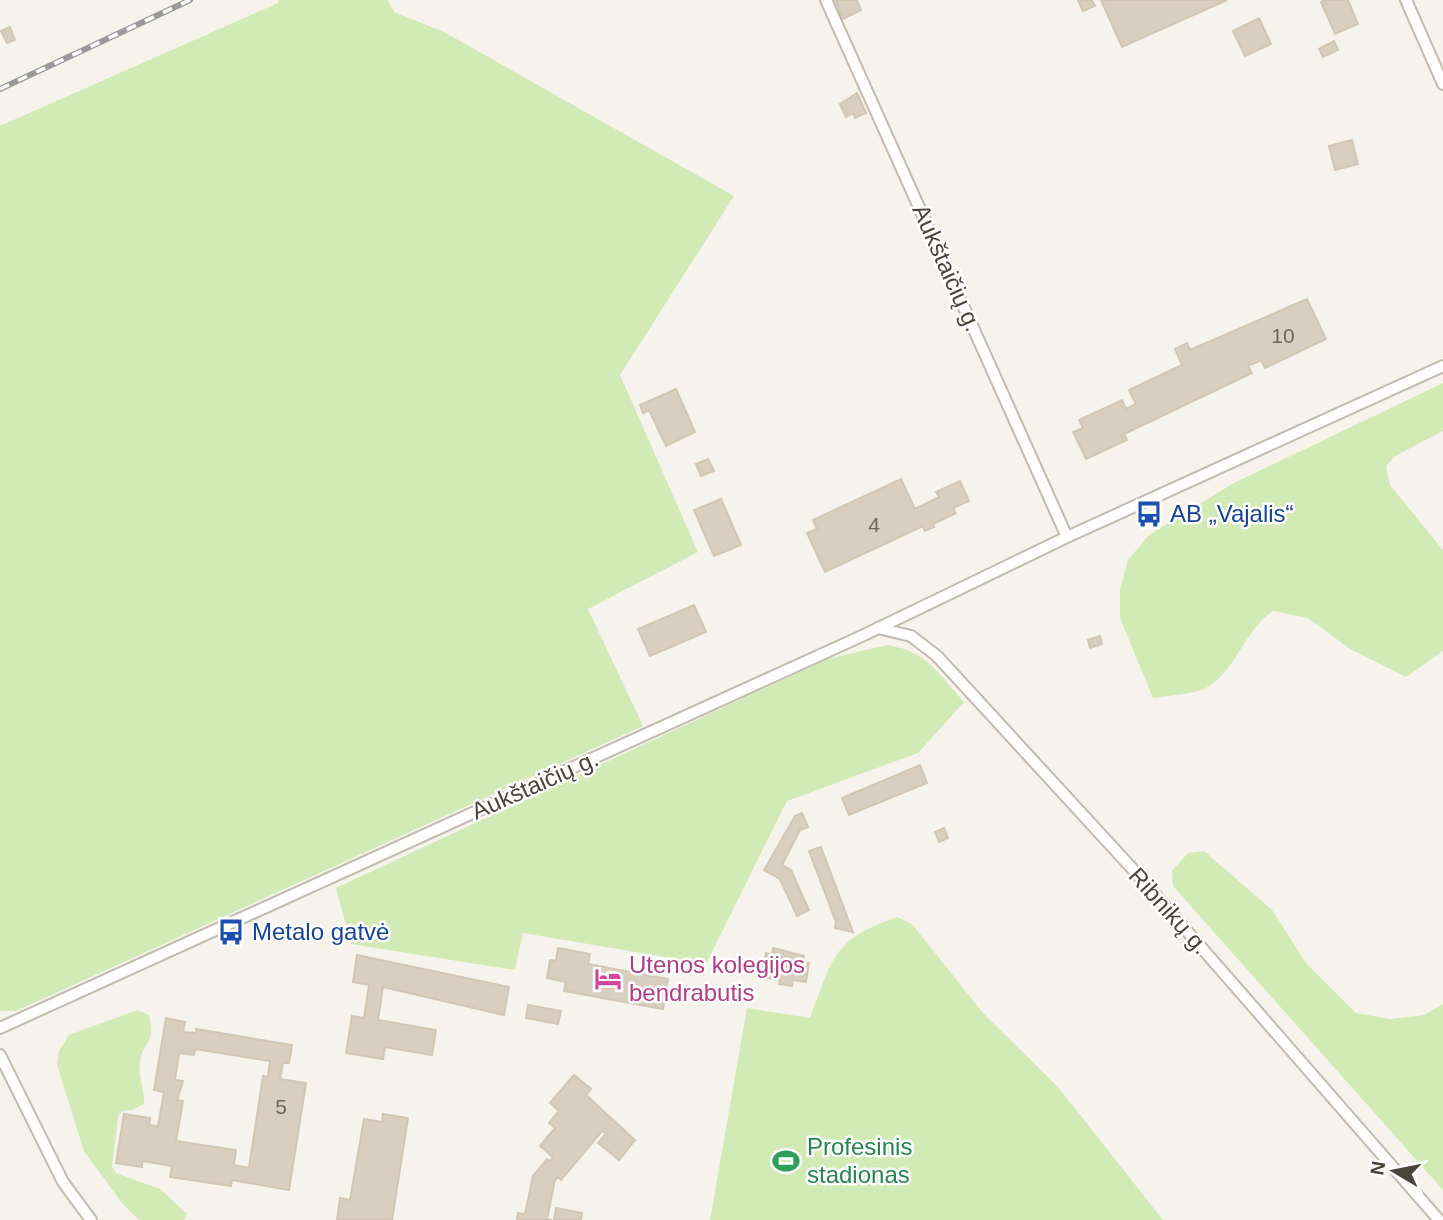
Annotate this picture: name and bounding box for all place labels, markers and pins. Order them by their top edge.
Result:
bus stop icon: AB „Vajalis“ [1134,499,1164,529]
place label: AB „Vajalis“ [1170,500,1294,527]
bus stop icon: Metalo gatvė [216,917,246,947]
place label: Metalo gatvė [252,918,389,945]
place label: Utenos kolegijos bendrabutis [629,951,805,1006]
hotel icon: Utenos kolegijos bendrabutis [593,964,623,994]
place label: Profesinis stadionas [807,1133,912,1188]
sports icon: Profesinis stadionas [771,1146,801,1176]

